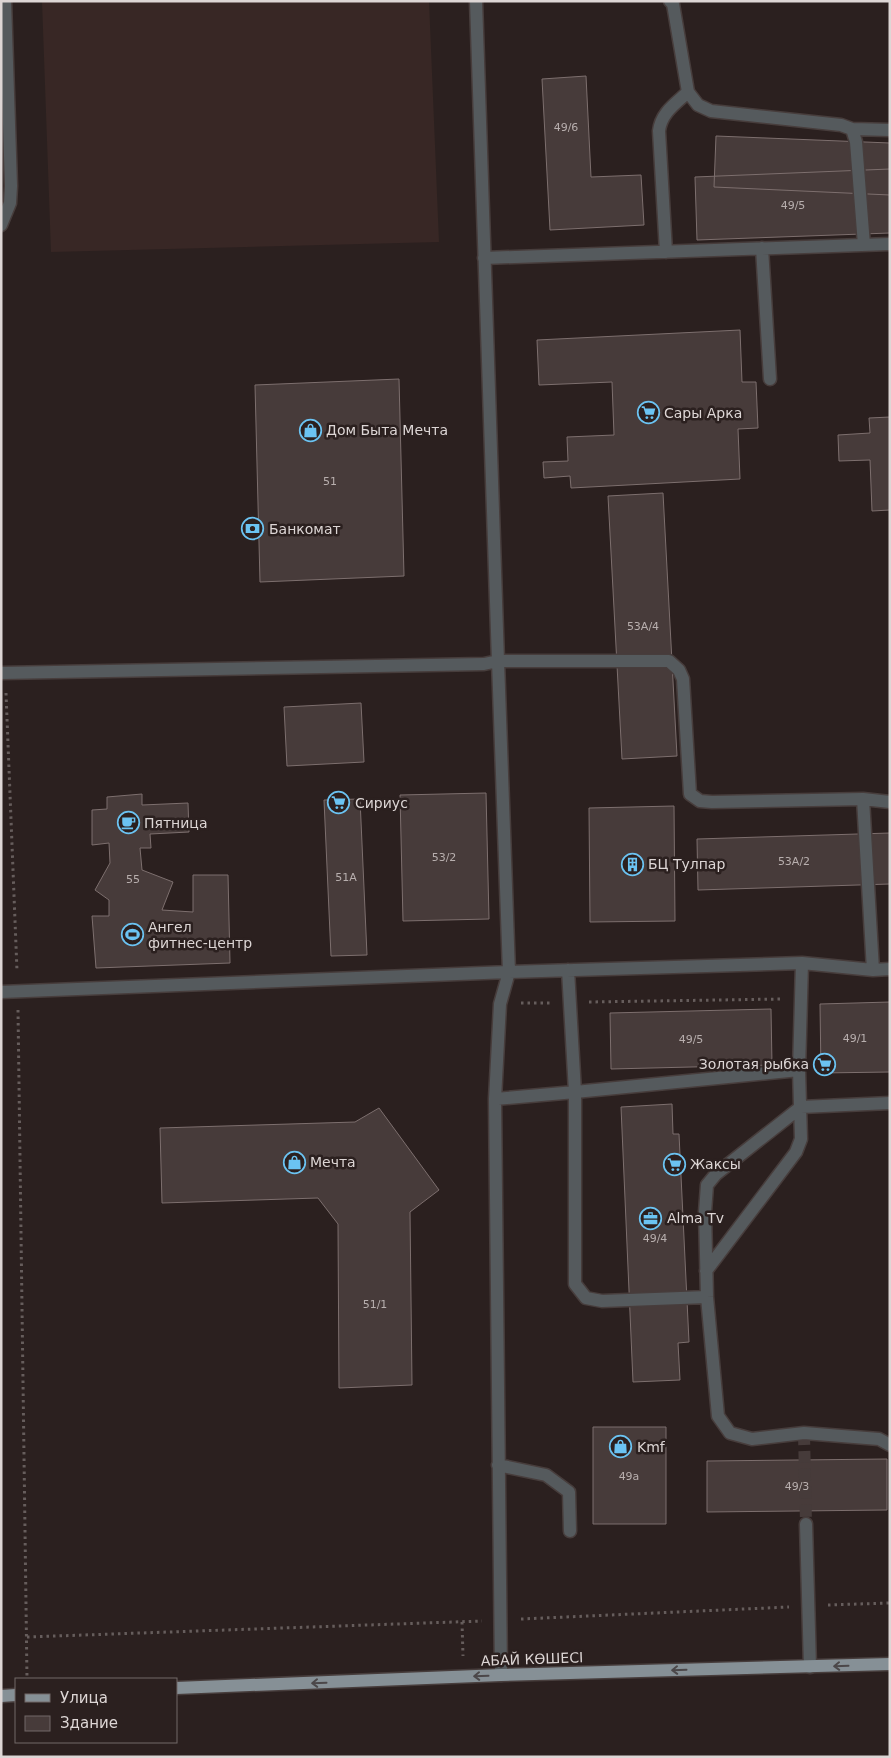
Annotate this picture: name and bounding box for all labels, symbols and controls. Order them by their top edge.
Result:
house number: 49/6 [554,121,578,134]
house number: 49/5 [781,199,805,212]
supermarket icon: Сары Арка [636,401,660,425]
place label: Сары Арка [664,405,742,421]
shop icon: Дом Быта Мечта [298,418,322,442]
place label: Дом Быта Мечта [326,422,448,438]
house number: 51 [323,475,337,488]
bank icon: Банкомат [241,517,265,541]
place label: Банкомат [269,521,341,537]
house number: 53А/4 [627,620,659,633]
supermarket icon: Сириус [327,791,351,815]
place label: Сириус [355,795,408,811]
cafe icon: Пятница [116,811,140,835]
place label: Пятница [144,815,207,831]
house number: 53/2 [432,851,456,864]
building icon: БЦ Тулпар [620,852,644,876]
house number: 53А/2 [778,855,810,868]
place label: БЦ Тулпар [648,856,725,872]
house number: 51А [335,871,357,884]
house number: 55 [126,873,140,886]
place label: Ангел фитнес-центр [148,919,252,951]
sports icon: Ангел фитнес-центр [120,923,144,947]
house number: 49/1 [843,1032,867,1045]
house number: 49/5 [679,1033,703,1046]
supermarket icon: Золотая рыбка [813,1052,837,1076]
place label: Золотая рыбка [699,1056,809,1072]
shop icon: Мечта [282,1150,306,1174]
supermarket icon: Жаксы [662,1152,686,1176]
place label: Мечта [310,1154,356,1170]
place label: Жаксы [690,1156,741,1172]
office icon: Alma Tv [639,1206,663,1230]
place label: Alma Tv [667,1210,724,1226]
house number: 49/4 [643,1232,667,1245]
house number: 51/1 [363,1298,387,1311]
shop icon: Kmf [609,1435,633,1459]
place label: Kmf [637,1439,666,1455]
house number: 49а [619,1470,639,1483]
house number: 49/3 [785,1480,809,1493]
street label: АБАЙ КӨШЕСІ [481,1648,583,1669]
one-way arrow [833,1661,850,1671]
one-way arrow [671,1666,687,1675]
one-way arrow [473,1671,489,1680]
legend [15,1678,178,1743]
one-way arrow [311,1678,327,1687]
text: Улица [60,1689,108,1707]
text: Здание [60,1714,118,1732]

